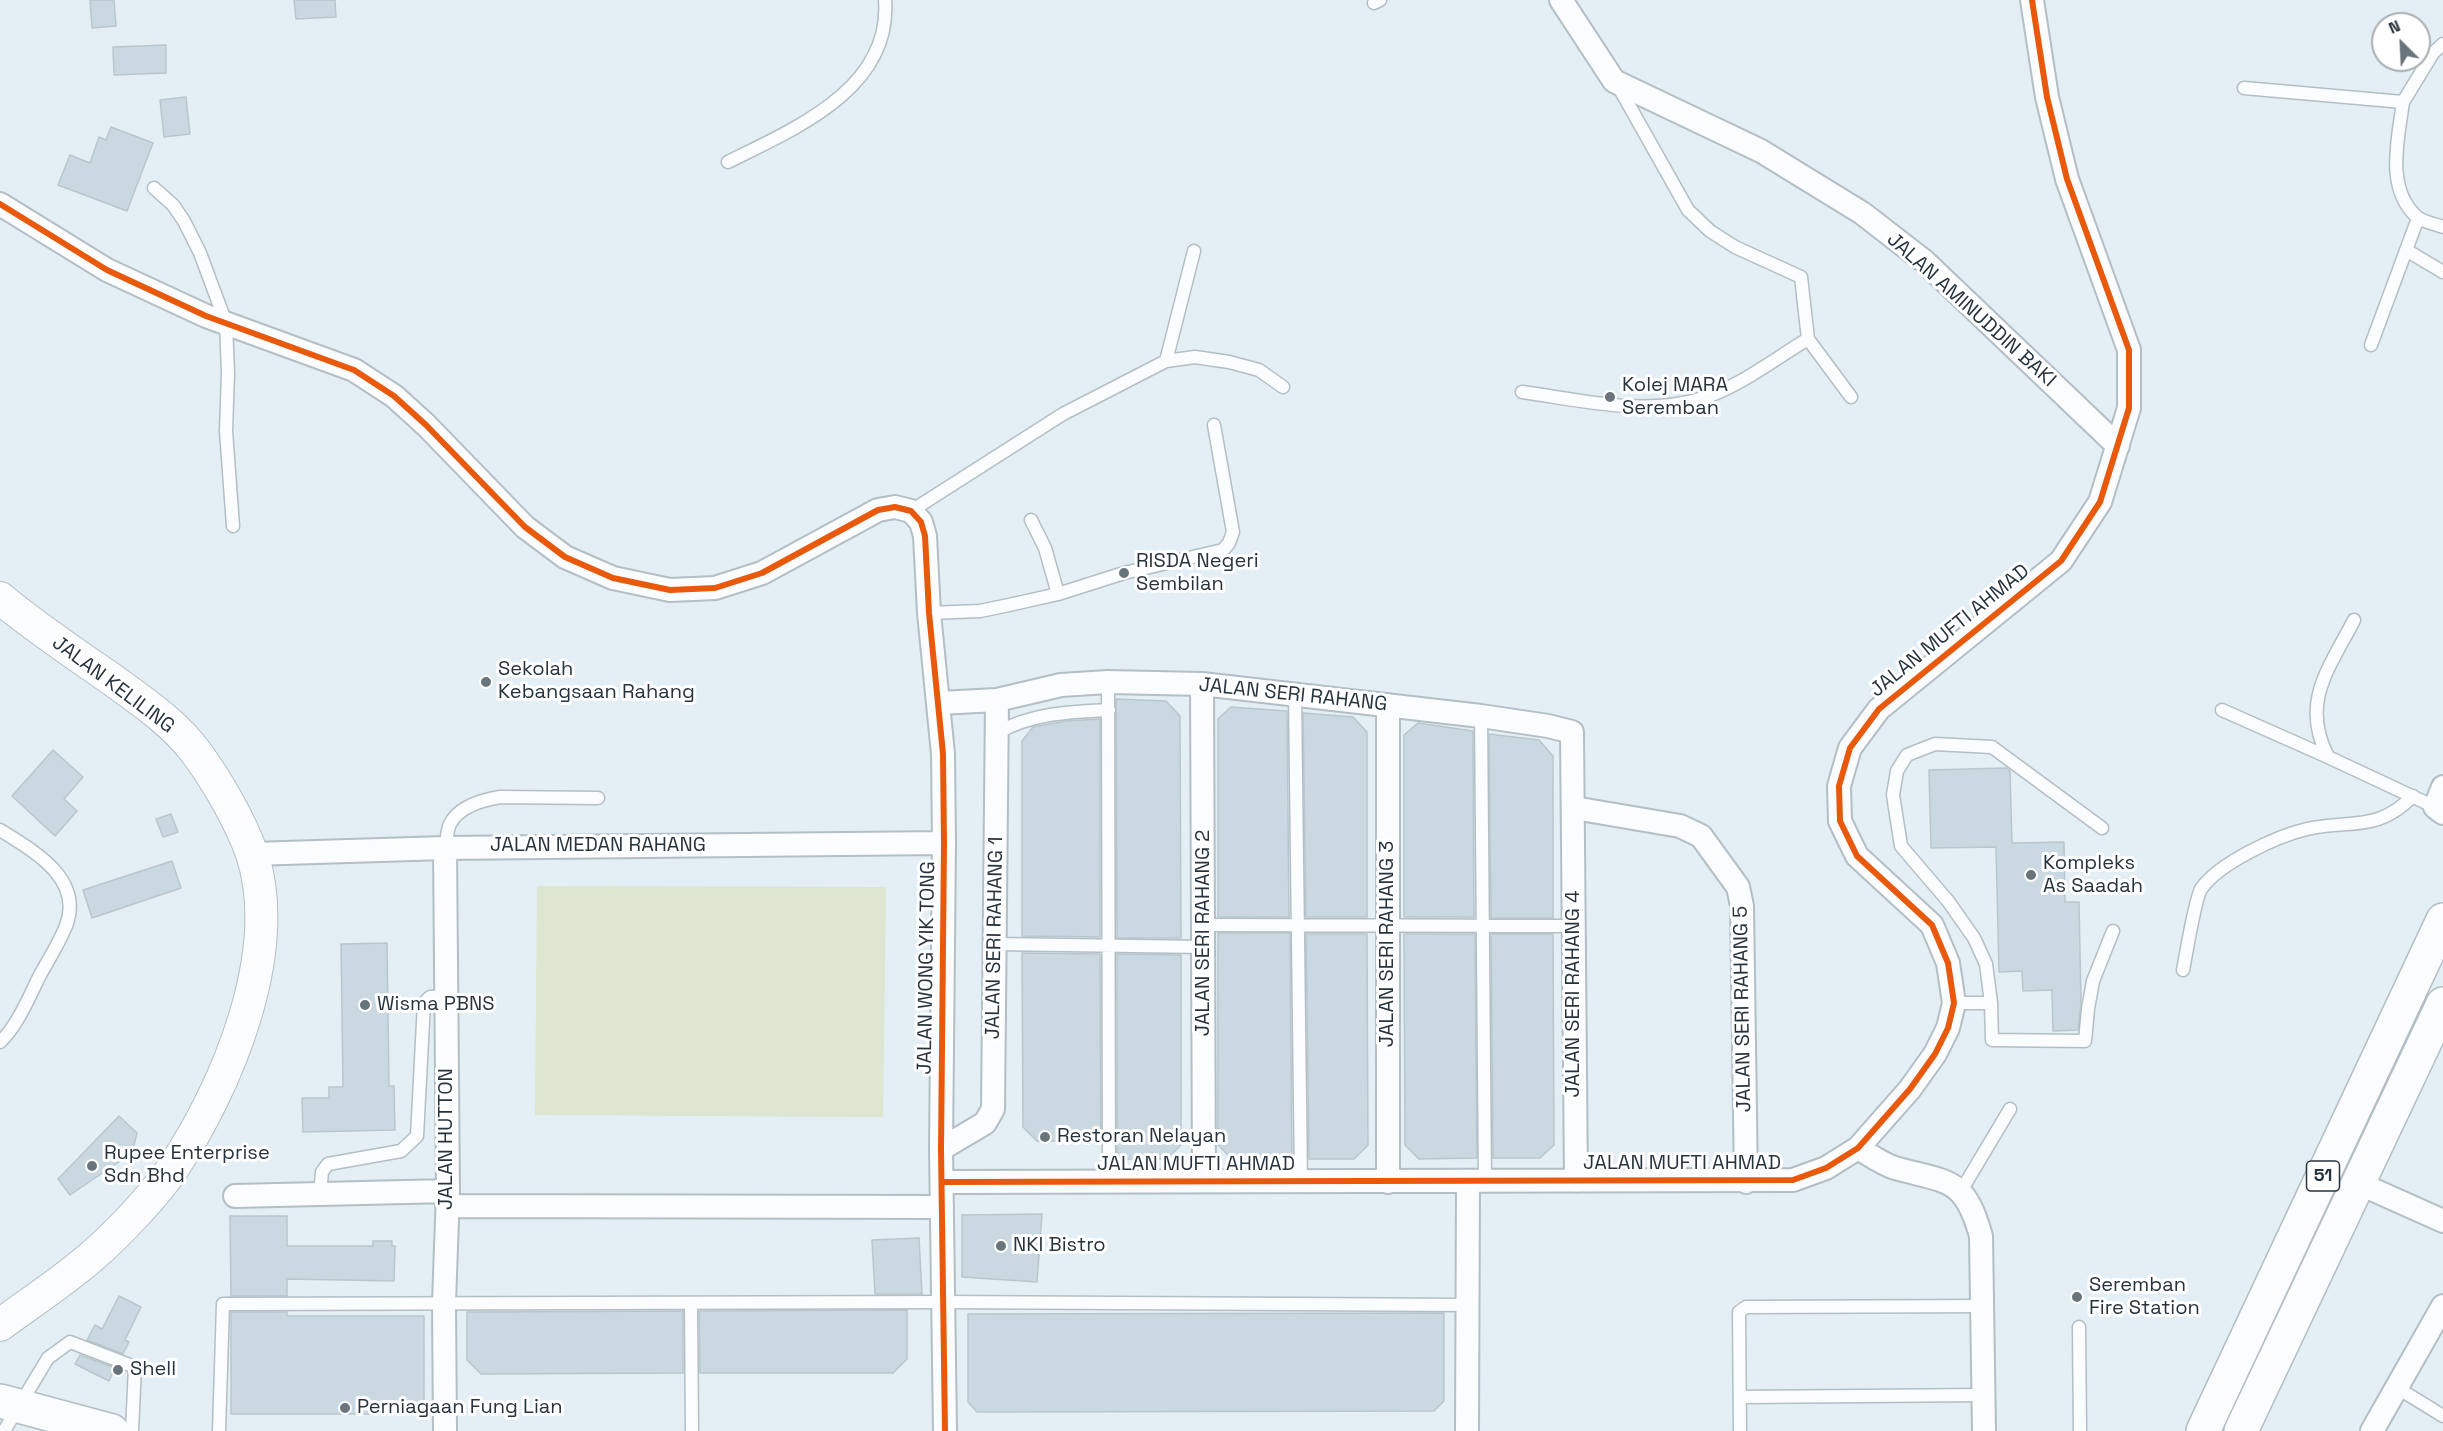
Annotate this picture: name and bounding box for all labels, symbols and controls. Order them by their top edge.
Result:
north arrow [2371,12,2431,72]
text: N [2385,15,2403,39]
street label: JALAN AMINUDDIN BAKI [1881,228,2061,392]
place label: Kolej MARA Seremban [1622,374,1728,421]
marker: Kolej MARA Seremban [1603,390,1617,404]
place label: RISDA Negeri Sembilan [1136,550,1259,597]
street label: JALAN MUFTI AHMAD [1866,559,2034,703]
marker: RISDA Negeri Sembilan [1117,566,1131,580]
street label: JALAN KELILING [47,631,179,739]
place label: Sekolah Kebangsaan Rahang [498,658,695,705]
street label: JALAN SERI RAHANG [1198,673,1388,717]
marker: Sekolah Kebangsaan Rahang [479,675,493,689]
street label: JALAN SERI RAHANG 2 [1192,830,1216,1036]
street label: JALAN MEDAN RAHANG [490,834,706,858]
street label: JALAN SERI RAHANG 1 [981,836,1009,1040]
street label: JALAN SERI RAHANG 3 [1376,841,1400,1047]
place label: Kompleks As Saadah [2043,852,2143,899]
street label: JALAN WONG YIK TONG [913,861,941,1075]
marker: Kompleks As Saadah [2024,868,2038,882]
street label: JALAN SERI RAHANG 4 [1562,890,1586,1098]
street label: JALAN SERI RAHANG 5 [1729,906,1757,1112]
place label: Wisma PBNS [377,993,494,1017]
marker: Wisma PBNS [358,998,372,1012]
street label: JALAN HUTTON [435,1068,459,1210]
place label: Restoran Nelayan [1057,1125,1226,1149]
marker: Restoran Nelayan [1038,1130,1052,1144]
place label: Rupee Enterprise Sdn Bhd [104,1142,270,1189]
street label: JALAN MUFTI AHMAD [1583,1152,1781,1176]
street label: JALAN MUFTI AHMAD [1097,1153,1295,1177]
marker: Rupee Enterprise Sdn Bhd [85,1159,99,1173]
road number: 51 [2306,1161,2340,1191]
place label: NKI Bistro [1013,1234,1106,1258]
marker: NKI Bistro [994,1239,1008,1253]
place label: Seremban Fire Station [2089,1274,2200,1321]
marker: Seremban Fire Station [2070,1290,2084,1304]
place label: Shell [130,1358,176,1382]
marker: Shell [111,1363,125,1377]
place label: Perniagaan Fung Lian [357,1396,563,1420]
marker: Perniagaan Fung Lian [338,1401,352,1415]

